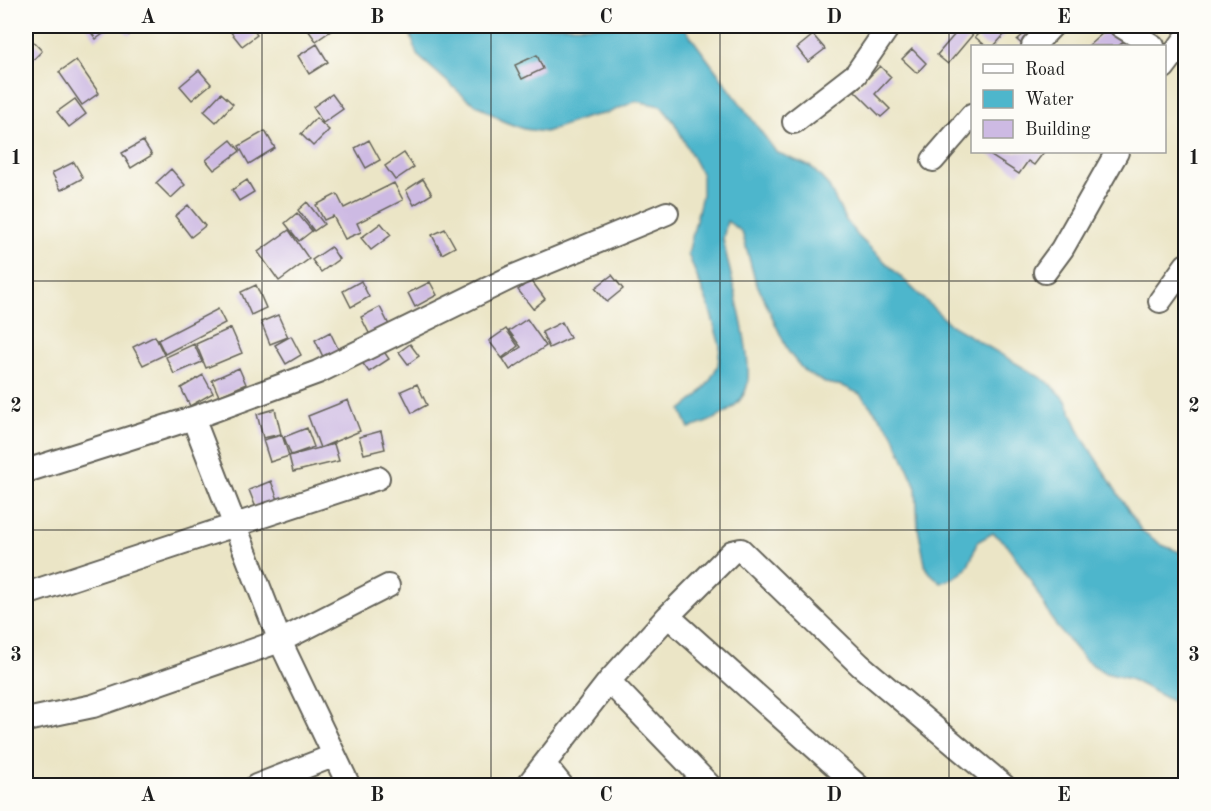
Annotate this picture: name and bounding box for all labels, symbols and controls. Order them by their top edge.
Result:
text: A [140,8,156,28]
text: B [370,8,384,28]
text: C [599,8,613,28]
text: D [826,8,842,28]
text: E [1057,8,1071,28]
legend [971,45,1166,153]
text: Road [1025,61,1065,79]
text: Water [1025,91,1074,109]
text: Building [1025,121,1091,139]
text: 1 [10,149,22,169]
text: 1 [1188,149,1200,169]
text: 2 [10,397,22,417]
text: 2 [1188,397,1200,417]
text: 3 [10,646,22,666]
text: 3 [1188,646,1200,666]
text: A [140,786,156,806]
text: B [370,786,384,806]
text: C [599,786,613,806]
text: D [826,786,842,806]
text: E [1057,786,1071,806]

